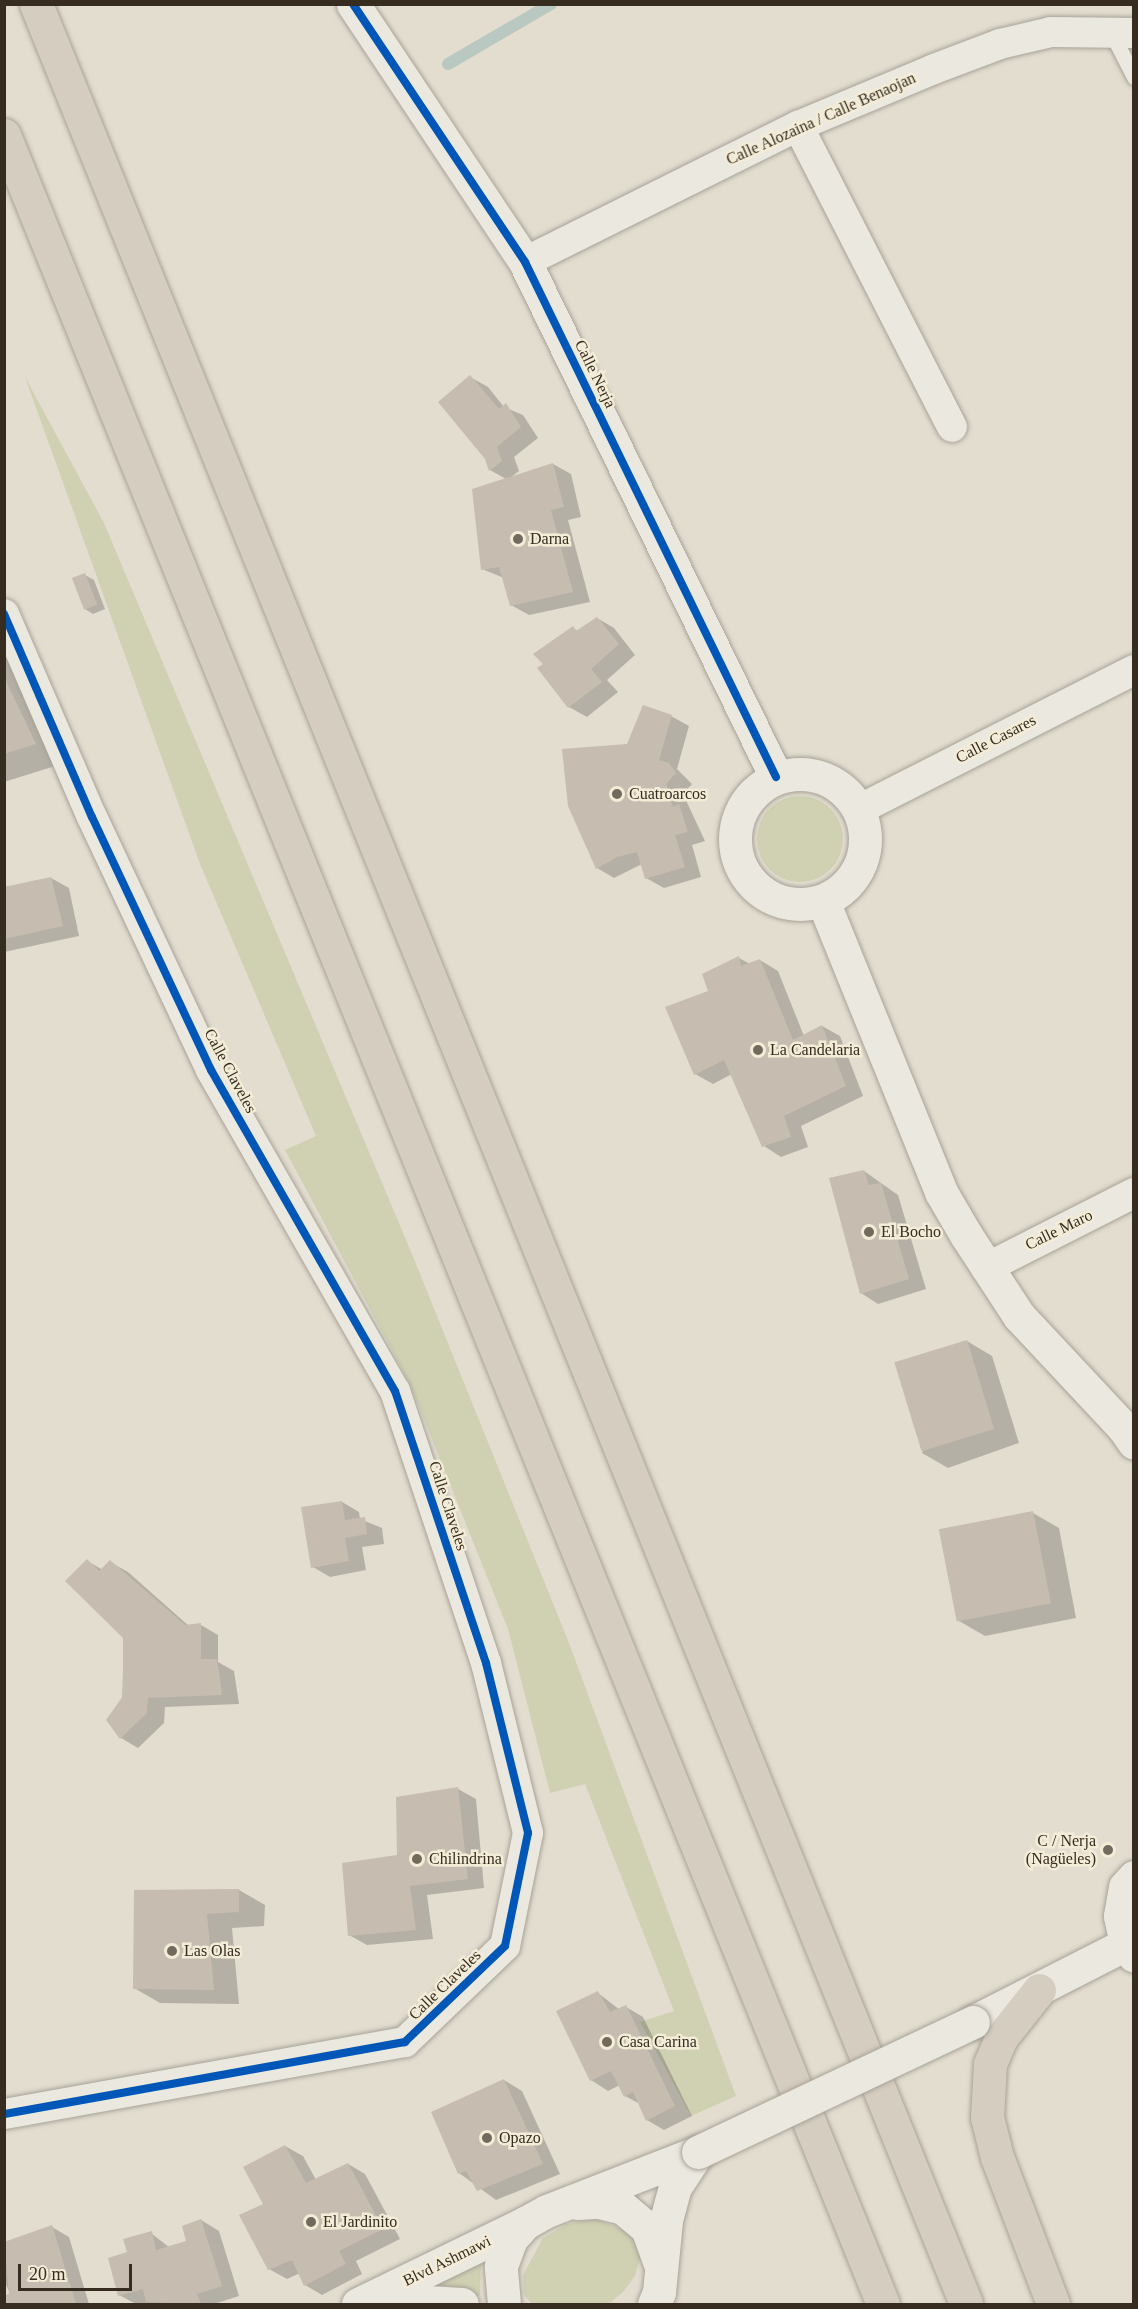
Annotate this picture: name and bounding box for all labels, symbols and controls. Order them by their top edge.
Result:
street label: Calle Alozaina / Calle Benaojan [723,68,919,170]
street label: Calle Nerja [570,337,620,411]
place label: Darna [530,529,569,549]
marker: Darna [511,532,525,546]
street label: Calle Casares [953,711,1039,767]
place label: Cuatroarcos [629,784,706,804]
marker: Cuatroarcos [610,787,624,801]
street label: Calle Claveles [200,1025,260,1117]
place label: La Candelaria [770,1040,860,1060]
marker: La Candelaria [751,1043,765,1057]
street label: Calle Maro [1022,1205,1096,1255]
place label: El Bocho [881,1222,941,1242]
marker: El Bocho [862,1225,876,1239]
street label: Calle Claveles [425,1459,471,1553]
place label: C / Nerja (Nagüeles) [1026,1831,1096,1869]
marker: C / Nerja (Nagüeles) [1101,1843,1115,1857]
place label: Chilindrina [429,1849,502,1869]
marker: Chilindrina [410,1852,424,1866]
place label: Las Olas [184,1941,240,1961]
marker: Las Olas [165,1944,179,1958]
street label: Calle Claveles [405,1946,485,2024]
place label: Casa Carina [619,2032,697,2052]
marker: Casa Carina [600,2035,614,2049]
place label: Opazo [499,2128,541,2148]
marker: Opazo [480,2131,494,2145]
place label: El Jardinito [323,2212,397,2232]
marker: El Jardinito [304,2215,318,2229]
street label: Blvd Ashmawi [399,2231,495,2291]
scale bar [21,2252,135,2290]
text: 20 m [29,2264,66,2284]

